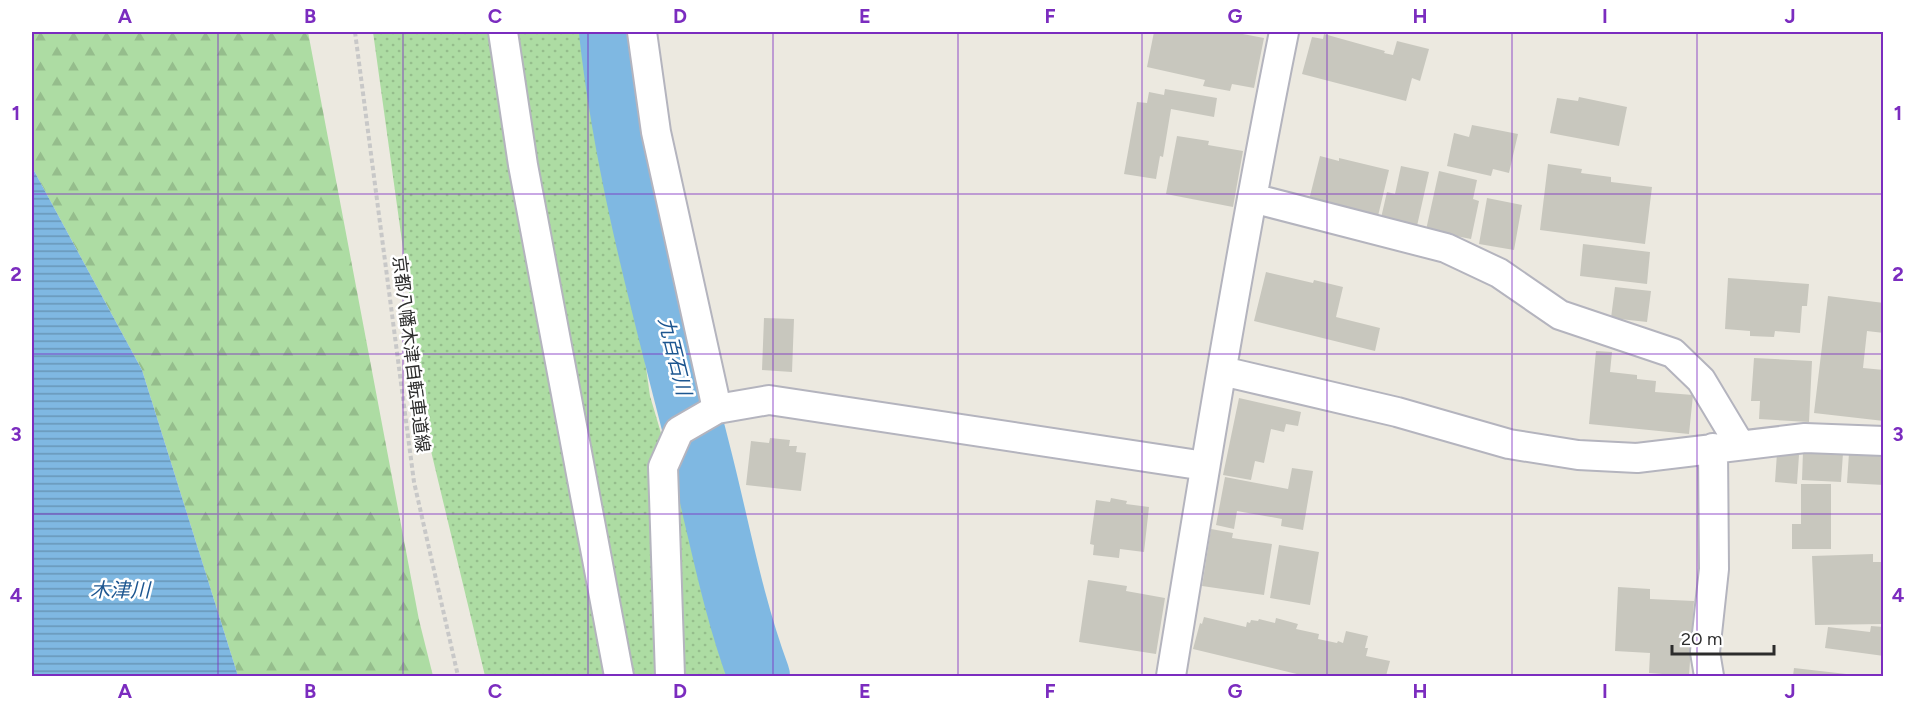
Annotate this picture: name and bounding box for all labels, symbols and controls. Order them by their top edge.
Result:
text: A [118,4,133,28]
text: B [304,4,316,28]
text: C [488,4,502,28]
text: D [673,4,687,28]
text: E [859,4,871,28]
text: F [1044,4,1056,28]
text: G [1228,4,1243,28]
text: H [1413,4,1428,28]
text: I [1602,4,1608,28]
text: J [1784,4,1796,28]
text: 1 [12,101,20,125]
text: 1 [1894,101,1902,125]
street label: 京都八幡木津自転車道線 [388,254,434,454]
text: 2 [10,262,22,286]
text: 2 [1892,262,1904,286]
water label: 九百石川 [654,314,697,400]
text: 3 [10,422,22,446]
text: 3 [1892,422,1904,446]
water label: 木津川 [90,578,152,602]
text: 4 [10,583,23,607]
text: 4 [1892,583,1905,607]
scale bar [1672,618,1774,656]
text: 20 m [1681,628,1722,650]
text: A [118,679,133,703]
text: B [304,679,316,703]
text: C [488,679,502,703]
text: D [673,679,687,703]
text: E [859,679,871,703]
text: F [1044,679,1056,703]
text: G [1228,679,1243,703]
text: H [1413,679,1428,703]
text: I [1602,679,1608,703]
text: J [1784,679,1796,703]

